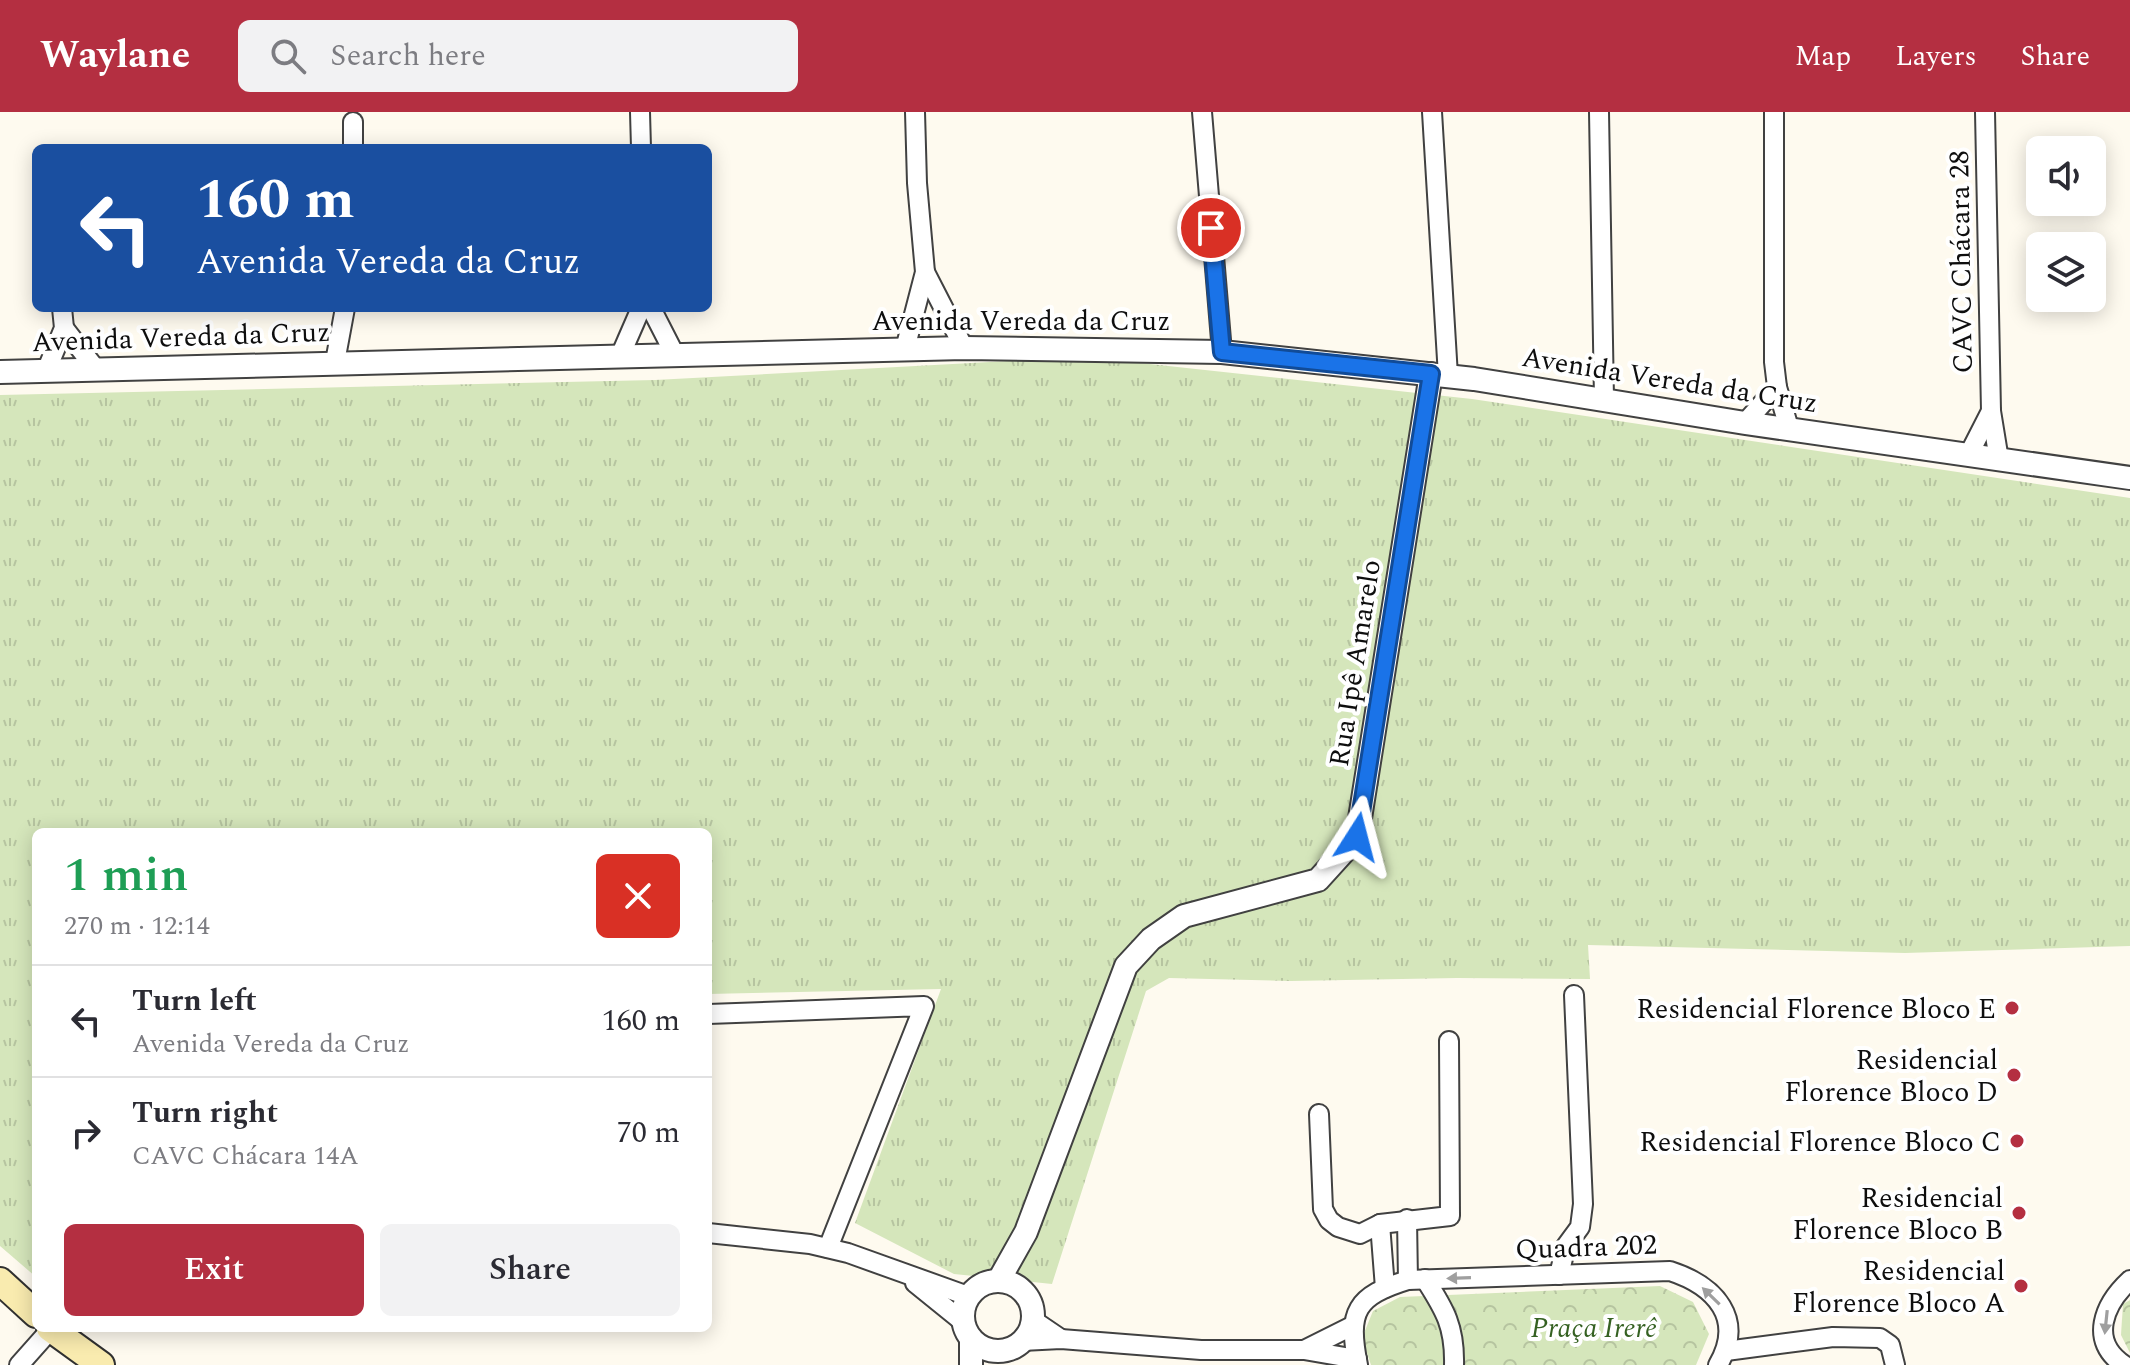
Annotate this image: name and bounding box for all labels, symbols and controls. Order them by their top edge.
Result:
search box [238,20,798,92]
text: Waylane [40,27,190,85]
text: Search here [330,33,486,79]
icon: search [266,34,310,78]
text: Map [1795,35,1851,78]
text: Layers [1895,35,1977,78]
text: Share [2021,35,2090,78]
map controls [2026,136,2106,312]
button: sound [2026,136,2106,216]
street label: CAVC Chácara 28 [1938,150,1985,374]
text: 160 m [196,158,355,243]
icon: left [64,176,168,280]
pin [1177,194,1245,262]
icon: arrive [1189,206,1233,250]
button: layers [2026,232,2106,312]
text: Avenida Vereda da Cruz [196,235,580,290]
street label: Avenida Vereda da Cruz [871,300,1171,343]
street label: Avenida Vereda da Cruz [31,311,331,364]
street label: Avenida Vereda da Cruz [1519,336,1821,425]
street label: Rua Ipê Amarelo [1318,557,1393,770]
position arrow [1315,795,1399,879]
text: 1 min [64,839,189,912]
button: close [596,854,680,938]
text: 270 m · 12:14 [64,906,210,946]
text: Turn left [132,978,257,1024]
place label: Residencial Florence Bloco E [1636,988,1996,1031]
text: 160 m [602,998,680,1044]
icon: left [64,999,108,1043]
marker: Residencial Florence Bloco E [2003,999,2021,1017]
text: Avenida Vereda da Cruz [132,1024,410,1064]
place label: Residencial Florence Bloco D [1784,1039,1998,1114]
marker: Residencial Florence Bloco D [2005,1066,2023,1084]
text: Turn right [132,1090,278,1136]
text: 70 m [617,1110,680,1156]
icon: right [64,1111,108,1155]
place label: Residencial Florence Bloco C [1639,1121,2001,1164]
marker: Residencial Florence Bloco C [2008,1132,2026,1150]
text: CAVC Chácara 14A [132,1136,359,1176]
place label: Residencial Florence Bloco B [1792,1177,2003,1252]
marker: Residencial Florence Bloco B [2010,1204,2028,1222]
button: Exit [64,1224,364,1316]
button: Share [380,1224,680,1316]
street label: Quadra 202 [1514,1224,1658,1271]
place label: Residencial Florence Bloco A [1792,1250,2005,1325]
one-way arrow [1446,1271,1471,1284]
marker: Residencial Florence Bloco A [2012,1277,2030,1295]
one-way arrow [1702,1287,1721,1306]
park label: Praça Irerê [1531,1307,1658,1350]
one-way arrow [2100,1310,2113,1335]

